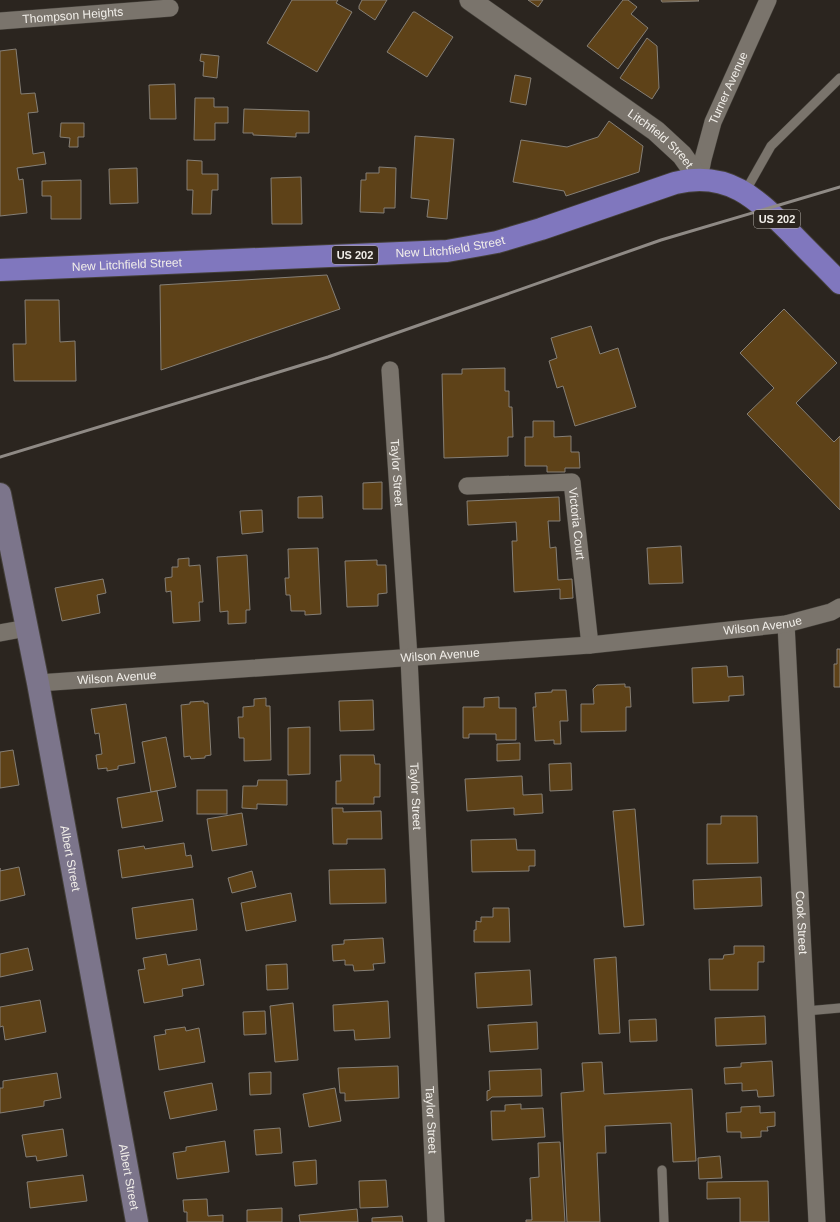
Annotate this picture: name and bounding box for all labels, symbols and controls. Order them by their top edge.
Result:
street label: Thompson Heights [22,5,124,26]
street label: Turner Avenue [706,49,751,127]
street label: Litchfield Street [625,106,697,171]
road number: US 202 [754,210,800,228]
street label: New Litchfield Street [395,233,507,260]
road number: US 202 [332,246,378,264]
street label: New Litchfield Street [72,255,183,274]
street label: Taylor Street [388,439,406,508]
street label: Victoria Court [566,487,588,561]
street label: Wilson Avenue [723,613,804,638]
street label: Wilson Avenue [400,646,480,665]
street label: Wilson Avenue [77,668,157,687]
street label: Taylor Street [407,762,424,831]
street label: Albert Street [57,824,83,893]
street label: Cook Street [793,891,810,955]
street label: Taylor Street [423,1086,440,1155]
street label: Albert Street [116,1143,142,1212]

